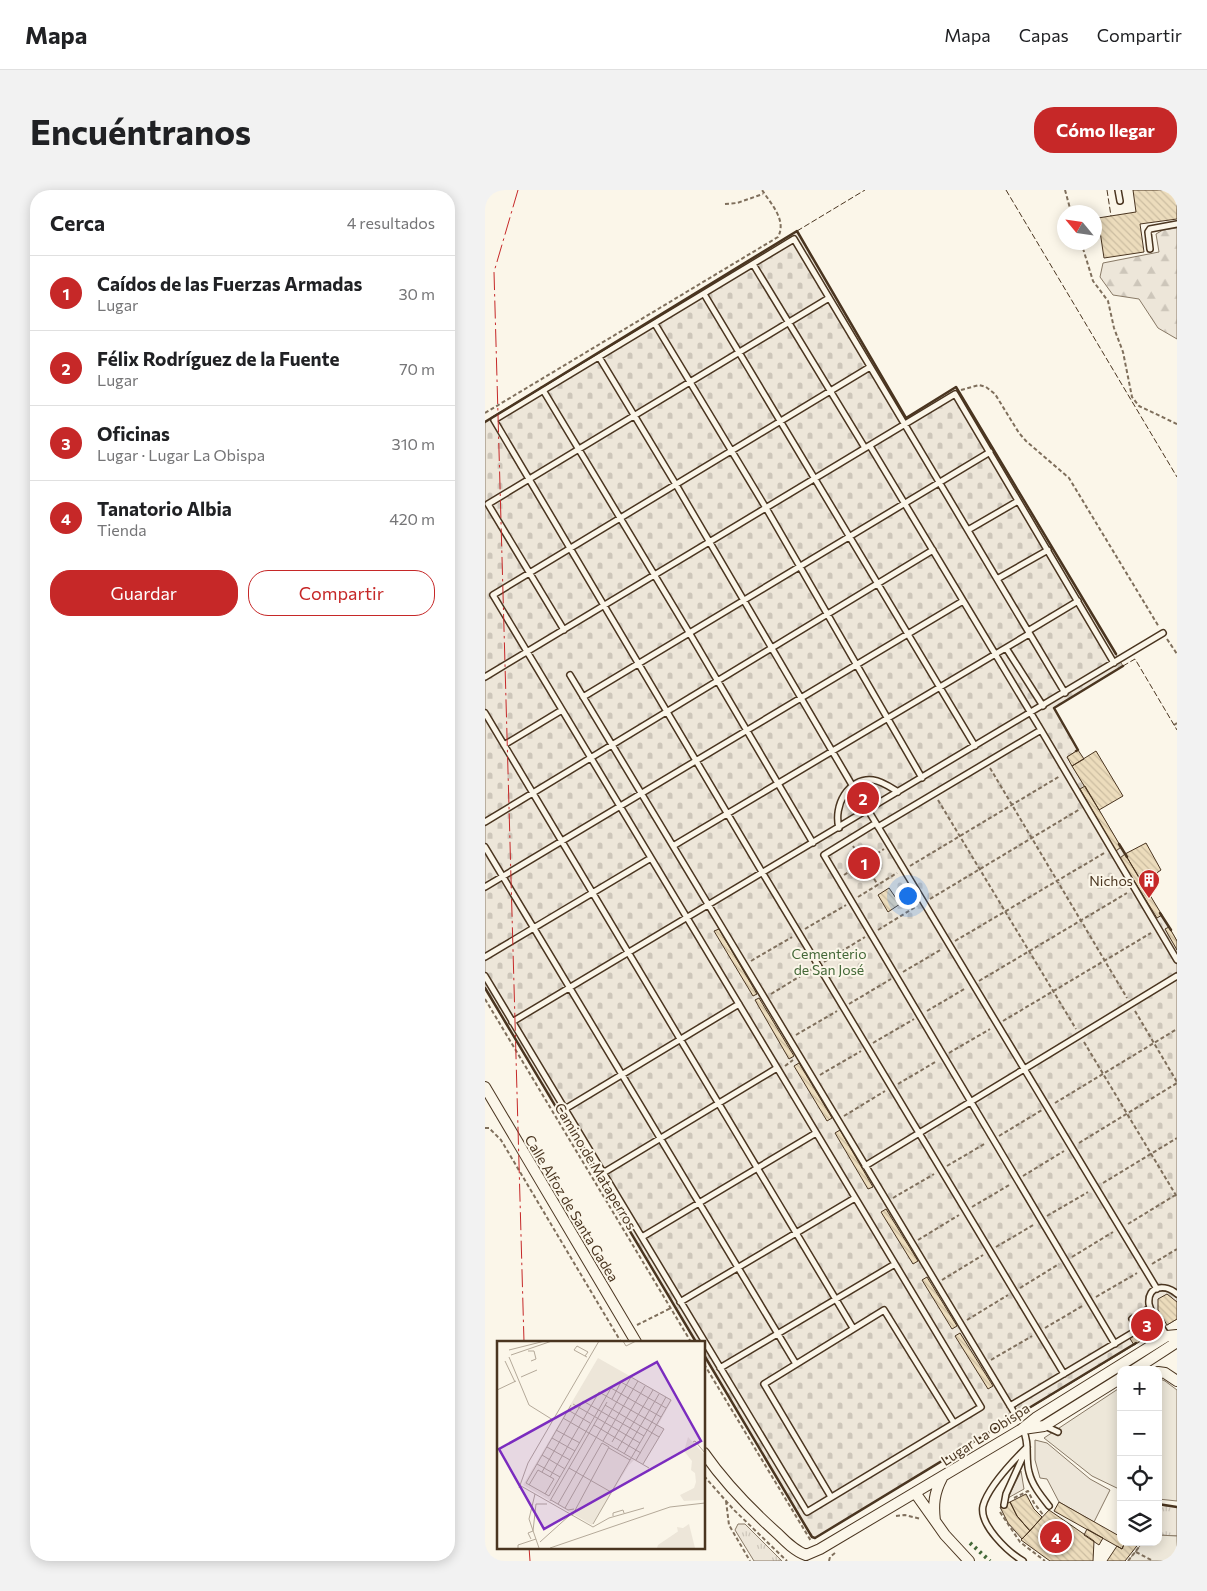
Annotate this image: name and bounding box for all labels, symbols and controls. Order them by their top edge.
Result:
text: Mapa [25,20,87,49]
text: Mapa [944,24,991,46]
text: Capas [1019,24,1069,46]
text: Compartir [1097,24,1182,46]
button: Cómo llegar [1034,107,1177,153]
text: Encuéntranos [30,109,251,152]
north arrow [1057,205,1102,250]
text: Cerca [50,210,105,235]
text: 4 resultados [347,213,435,232]
text: Caídos de las Fuerzas Armadas [97,272,362,295]
text: 1 [62,284,70,303]
text: 30 m [398,284,435,303]
text: Lugar [97,295,138,314]
text: Félix Rodríguez de la Fuente [97,347,340,370]
text: 2 [61,359,71,378]
text: 70 m [399,359,435,378]
text: Lugar [97,370,138,389]
text: Oficinas [97,422,170,445]
text: 3 [61,434,71,453]
text: 310 m [392,434,435,453]
text: Lugar · Lugar La Obispa [97,445,265,464]
text: Tanatorio Albia [97,497,232,520]
text: 4 [61,509,71,528]
text: 420 m [389,509,435,528]
text: Tienda [97,520,147,539]
button: Guardar [50,570,238,616]
button: Compartir [248,570,435,616]
pin: 2 [847,779,879,817]
pin: 1 [848,844,880,882]
building icon: Nichos [1137,868,1161,899]
place label: Nichos [1089,872,1133,889]
your location [895,883,921,909]
park label: Cementerio de San José [791,945,867,978]
street label: Camino de Mataperros [551,1100,641,1232]
street label: Calle Alfoz de Santa Gadea [521,1131,623,1285]
pin: 3 [1131,1306,1163,1344]
inset map [497,1341,705,1548]
map controls [1117,1366,1162,1546]
button: + [1117,1366,1162,1411]
street label: Lugar La Obispa [938,1399,1032,1469]
button: − [1117,1411,1162,1456]
button: locate [1117,1456,1162,1501]
button: layers [1117,1501,1162,1546]
pin: 4 [1040,1518,1072,1556]

